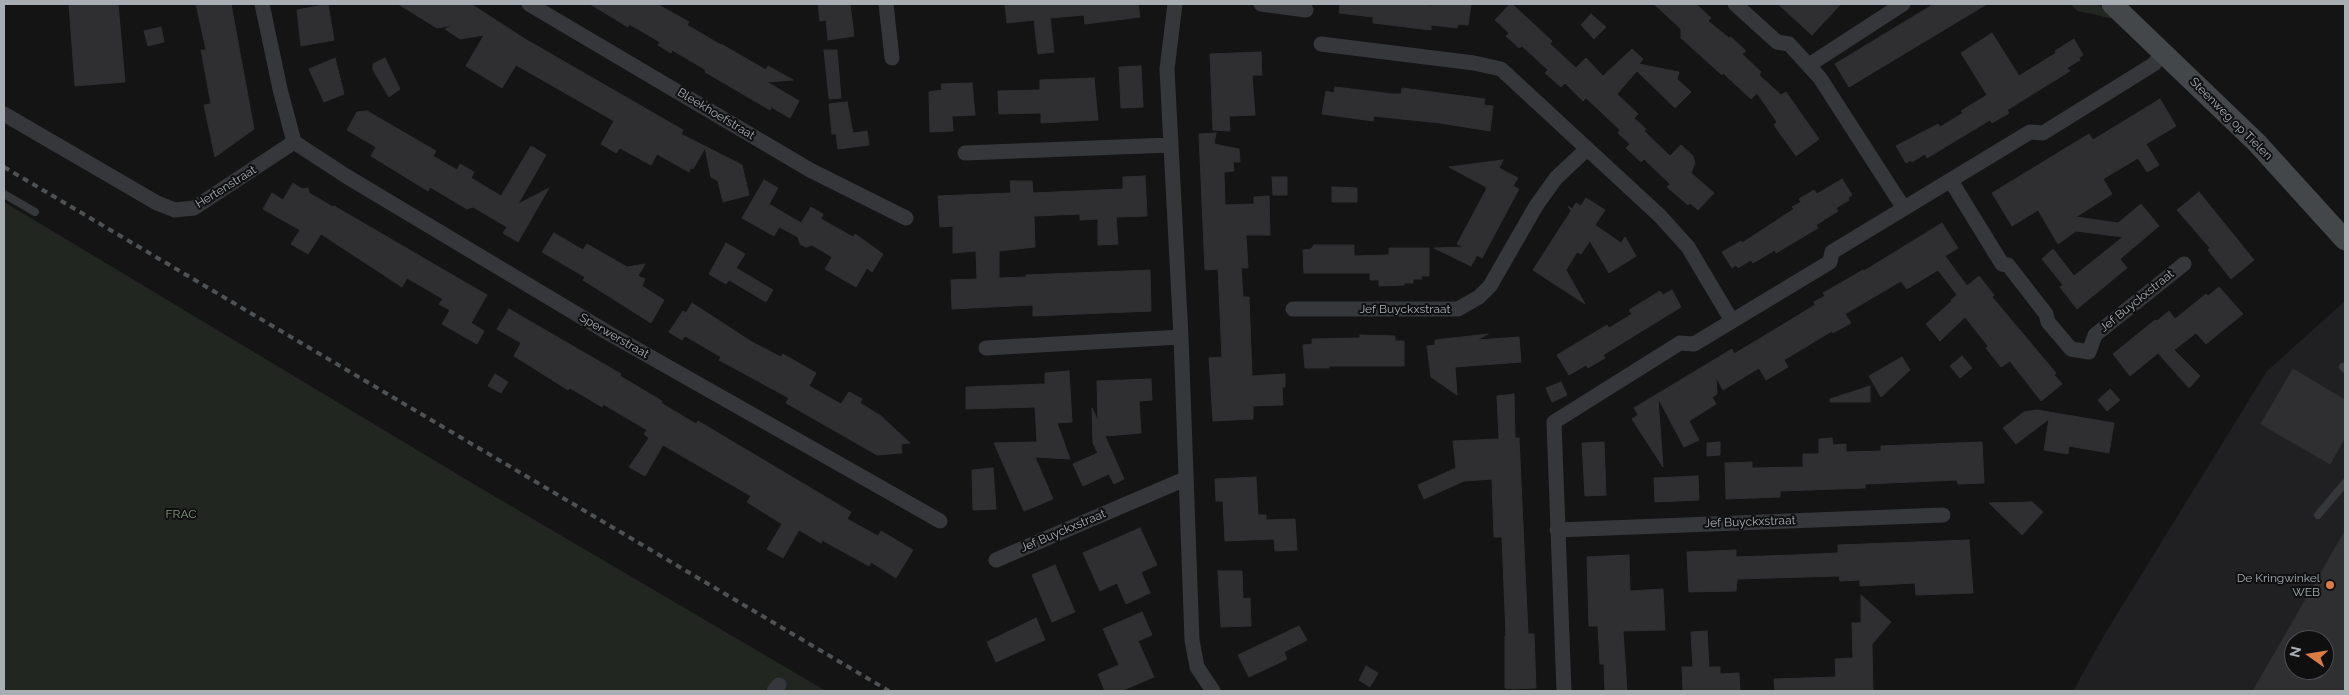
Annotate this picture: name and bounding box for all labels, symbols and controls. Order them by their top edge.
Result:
street label: Steenweg op Tielen [2187,75,2275,163]
street label: Bleekhoefstraat [675,85,757,143]
street label: Hertenstraat [193,163,259,211]
street label: Jef Buyckxstraat [2097,267,2177,335]
street label: Jef Buyckxstraat [1359,302,1451,316]
street label: Sperwerstraat [577,310,651,362]
park label: FRAC [166,507,196,521]
street label: Jef Buyckxstraat [1018,507,1108,555]
street label: Jef Buyckxstraat [1704,513,1796,531]
place label: De Kringwinkel WEB [2237,571,2320,599]
marker: De Kringwinkel WEB [2324,579,2336,591]
north arrow [2284,630,2334,680]
text: N [2286,645,2304,659]

